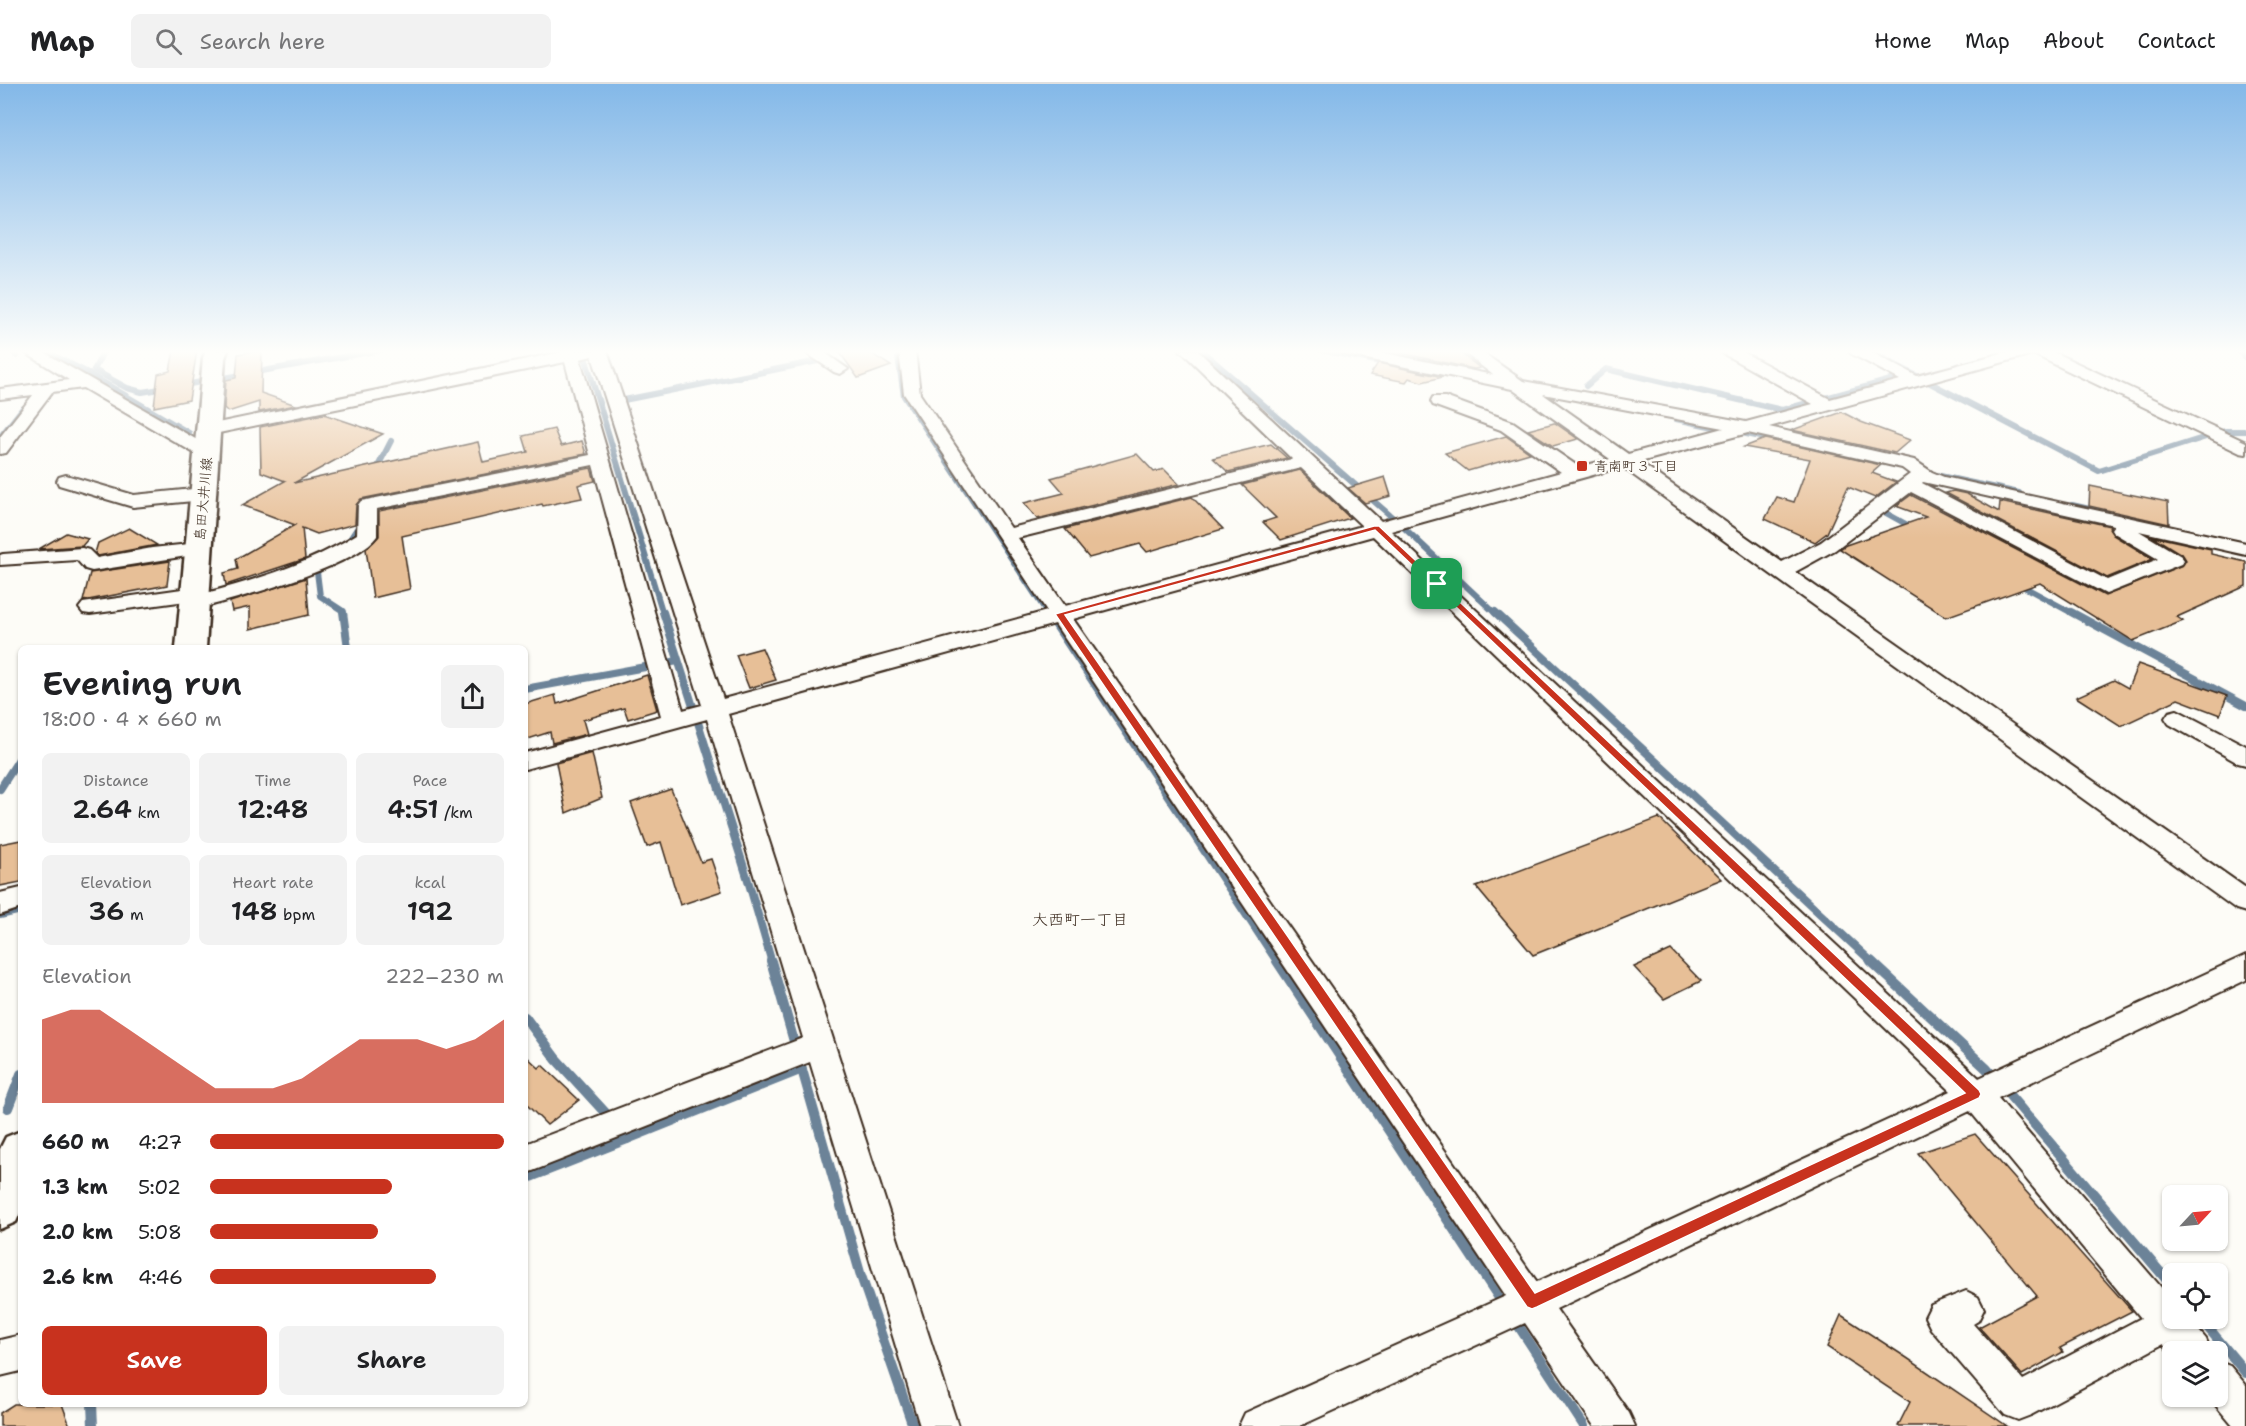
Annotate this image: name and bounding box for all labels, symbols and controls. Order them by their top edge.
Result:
search box [131,14,551,68]
text: Map [30,22,95,60]
icon: search [152,25,185,58]
text: Search here [200,27,325,56]
text: Home [1874,27,1932,55]
text: Map [1965,27,2010,55]
text: About [2043,27,2104,55]
text: Contact [2137,27,2216,55]
street label: 島田大井川線 [190,456,216,542]
place label: 青南町３丁目 [1594,457,1678,475]
marker: 青南町３丁目 [1575,459,1589,473]
pin [1411,558,1462,609]
icon: arrive [1420,567,1453,600]
text: Evening run [42,661,242,706]
button: share [441,665,504,728]
text: 18:00 · 4 × 660 m [42,706,222,732]
text: Distance [83,770,149,791]
text: Time [255,770,291,791]
text: Pace [412,770,448,791]
text: 2.64 [72,791,132,826]
text: 12:48 [237,791,309,826]
text: 4:51 [387,791,439,826]
text: km [132,802,160,823]
text: /km [439,802,473,823]
text: Elevation [80,872,152,893]
text: Heart rate [232,872,314,893]
text: kcal [414,872,446,893]
text: 36 [88,893,124,928]
text: 148 [231,893,278,928]
text: 192 [407,893,453,928]
text: m [124,904,144,925]
text: bpm [278,904,315,925]
district label: 大西町一丁目 [1032,909,1128,930]
text: Elevation [42,963,132,989]
text: 222–230 m [385,963,504,989]
text: 660 m [42,1129,109,1155]
text: 4:27 [138,1129,182,1155]
text: 1.3 km [42,1174,108,1200]
text: 5:02 [138,1174,181,1200]
north arrow [2162,1185,2228,1251]
map controls [2162,1185,2228,1407]
text: 2.0 km [42,1219,113,1245]
text: 5:08 [138,1219,182,1245]
button: locate [2162,1263,2228,1329]
text: 2.6 km [42,1264,113,1290]
text: 4:46 [138,1264,183,1290]
button: Save [42,1326,267,1395]
button: Share [279,1326,504,1395]
button: layers [2162,1341,2228,1407]

